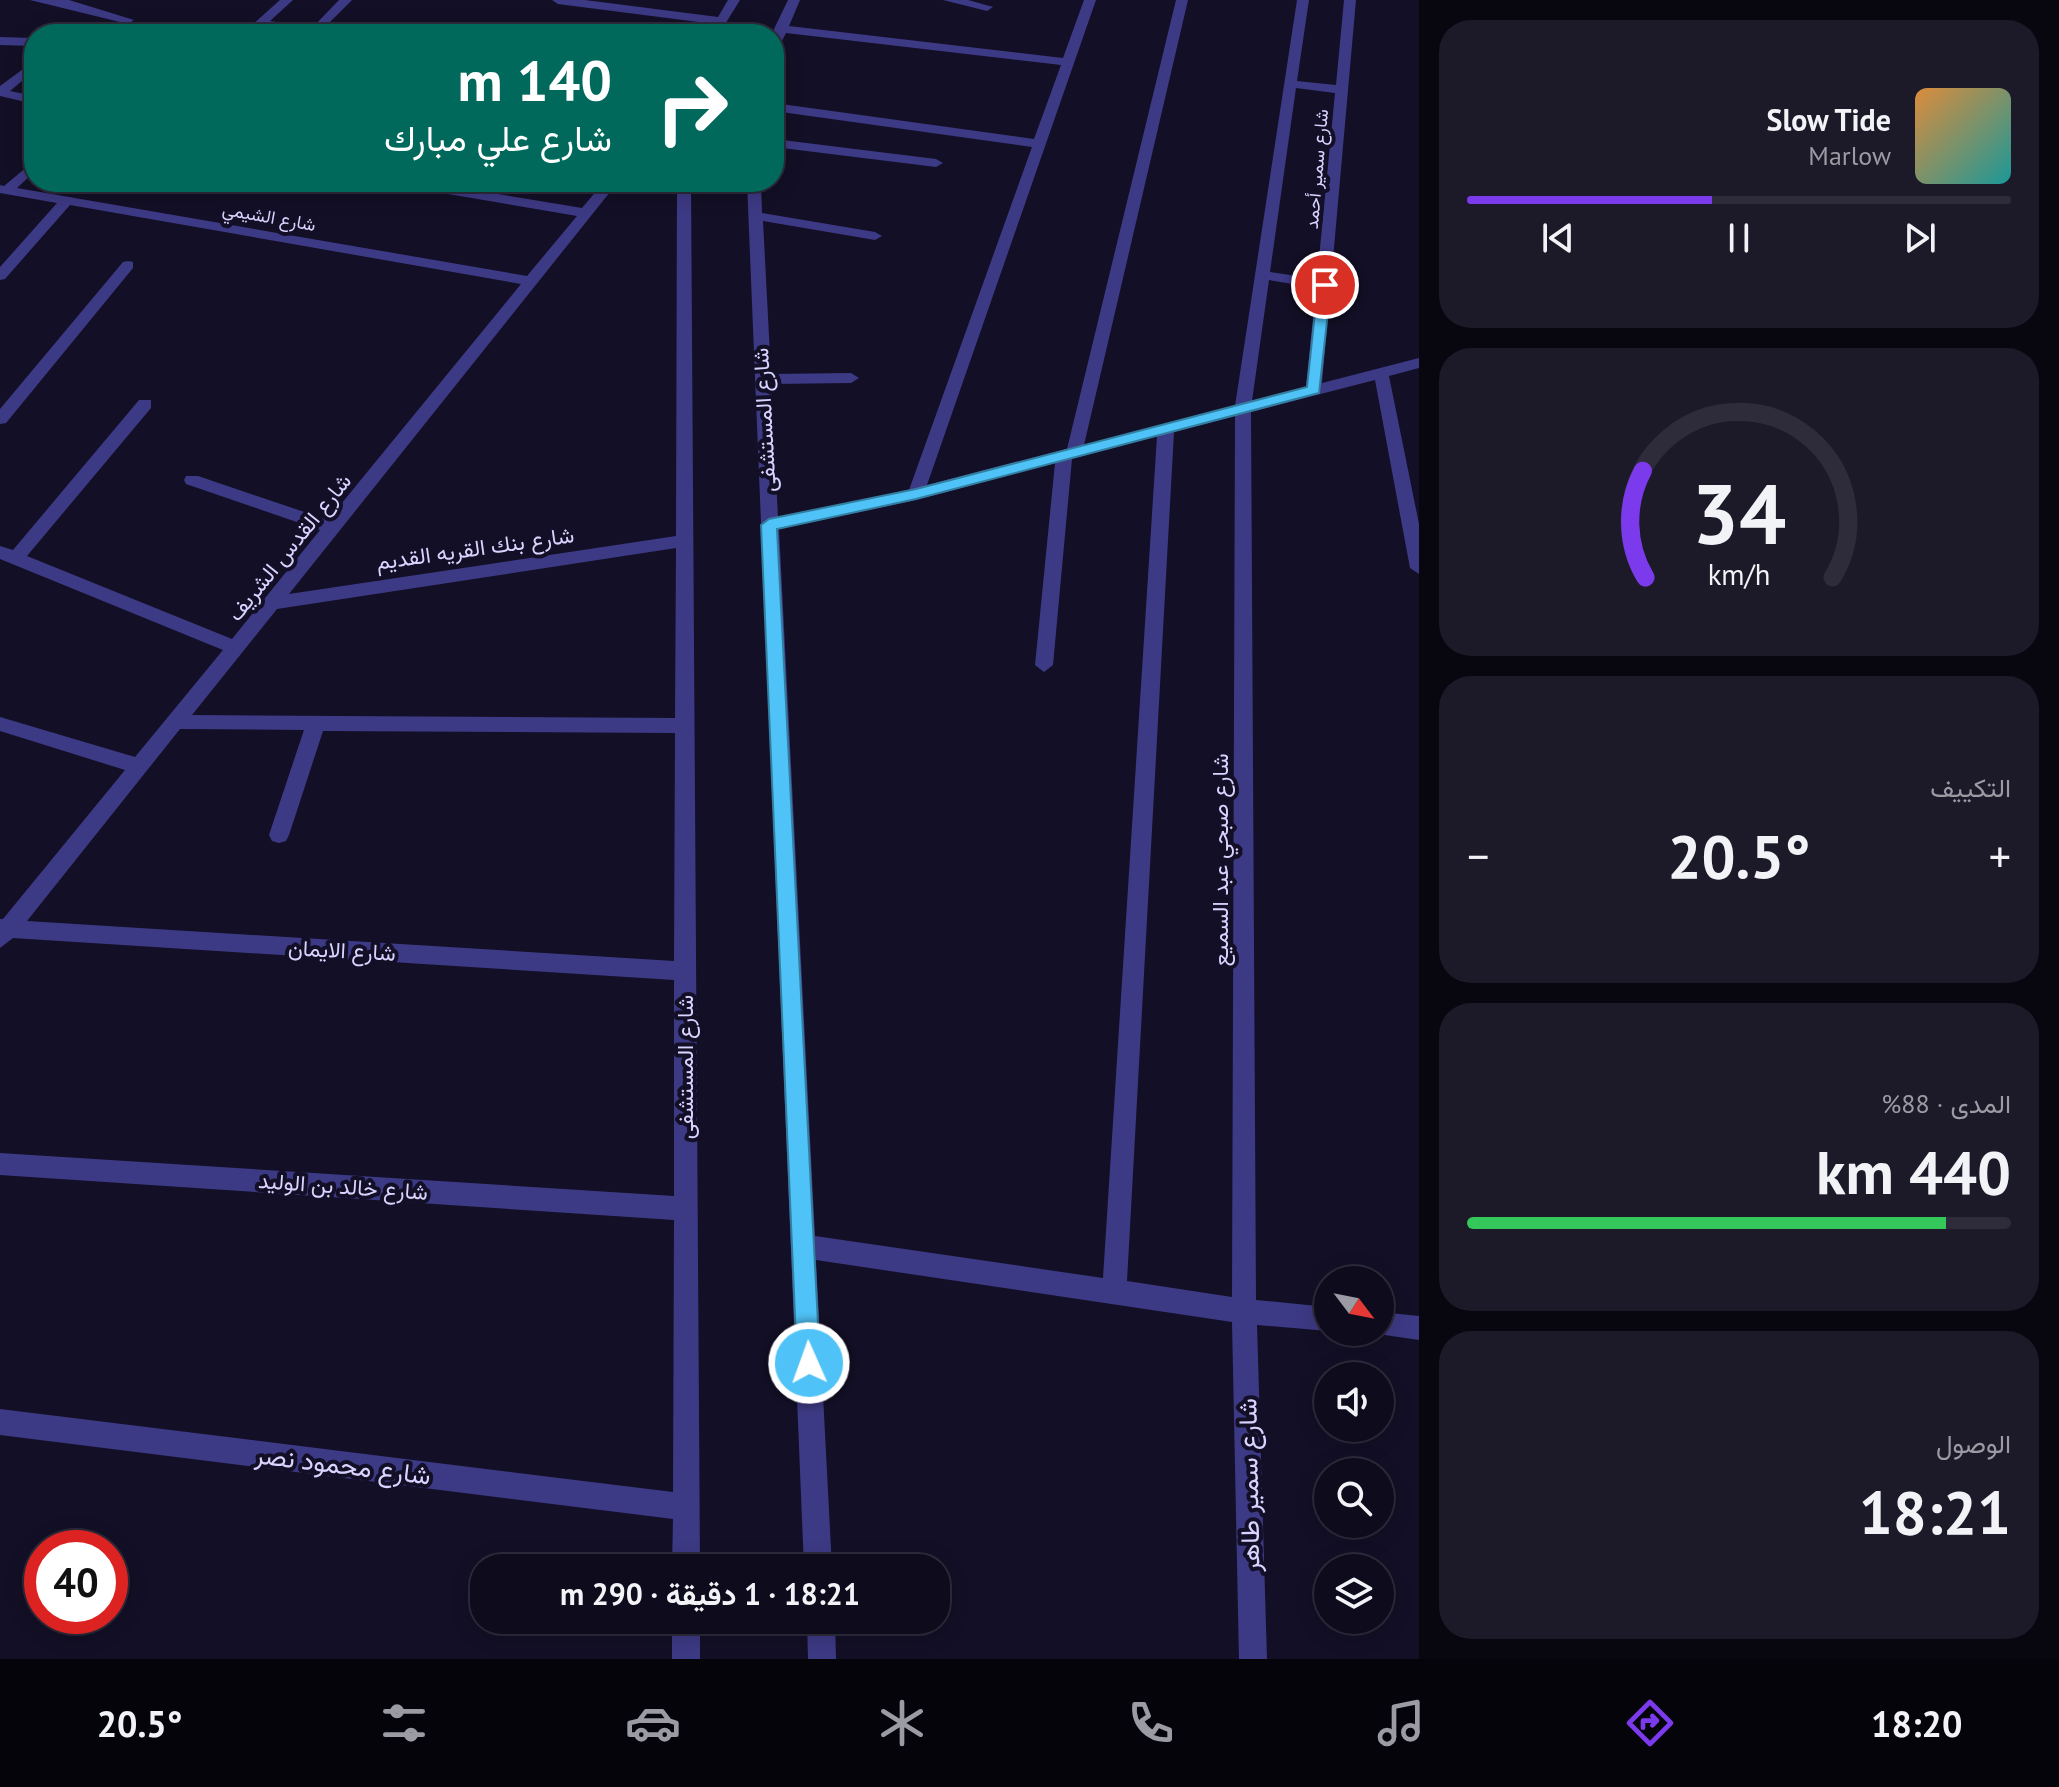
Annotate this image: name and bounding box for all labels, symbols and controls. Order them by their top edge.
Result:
text: 140 m [457,44,612,116]
icon: right [640,56,744,160]
text: Slow Tide [1767,100,1891,139]
street label: شارع سمير أحمد [1300,108,1334,230]
text: شارع علي مبارك [384,114,612,161]
text: Marlow [1808,139,1891,172]
street label: شارع الشيمي [220,197,318,240]
icon: previous [1536,216,1580,260]
icon: pause [1717,216,1761,260]
icon: next [1898,216,1942,260]
pin [1291,251,1359,319]
icon: arrive [1303,263,1347,307]
street label: شارع المستشفى [746,347,783,493]
text: 34 [1692,458,1786,566]
street label: شارع القدس الشريف [221,468,358,627]
street label: شارع بنك القريه القديم [374,520,576,577]
text: km/h [1708,556,1770,593]
street label: شارع صبحي عبد السميع [1206,754,1239,966]
text: التكييف [1930,771,2011,804]
text: 20.5° [1667,817,1811,895]
text: − [1467,827,1489,884]
text: + [1989,827,2011,884]
street label: شارع الايمان [287,933,397,968]
street label: شارع المستشفى [671,995,700,1139]
text: المدى · 88% [1881,1087,2011,1120]
text: 440 km [1816,1133,2011,1211]
street label: شارع خالد بن الوليد [257,1166,429,1207]
north arrow [1314,1266,1394,1346]
map controls [1314,1266,1394,1634]
position arrow [767,1321,851,1405]
button: sound [1314,1362,1394,1442]
street label: شارع سمير طاهر [1230,1398,1269,1573]
text: الوصول [1936,1427,2011,1460]
street label: شارع محمود نصر [252,1437,433,1494]
button: search [1314,1458,1394,1538]
text: 18:21 [1859,1473,2011,1551]
speed limit sign: 40 [24,1530,128,1634]
button: layers [1314,1554,1394,1634]
text: 18:21 · 1 دقيقة · 290 m [560,1574,860,1613]
icon: filters [376,1695,432,1751]
icon: car [625,1695,681,1751]
icon: climate [874,1695,930,1751]
icon: phone [1123,1695,1179,1751]
icon: music [1373,1695,1429,1751]
icon: directions [1622,1695,1678,1751]
text: 20.5° [97,1700,183,1747]
text: 18:20 [1871,1700,1962,1747]

